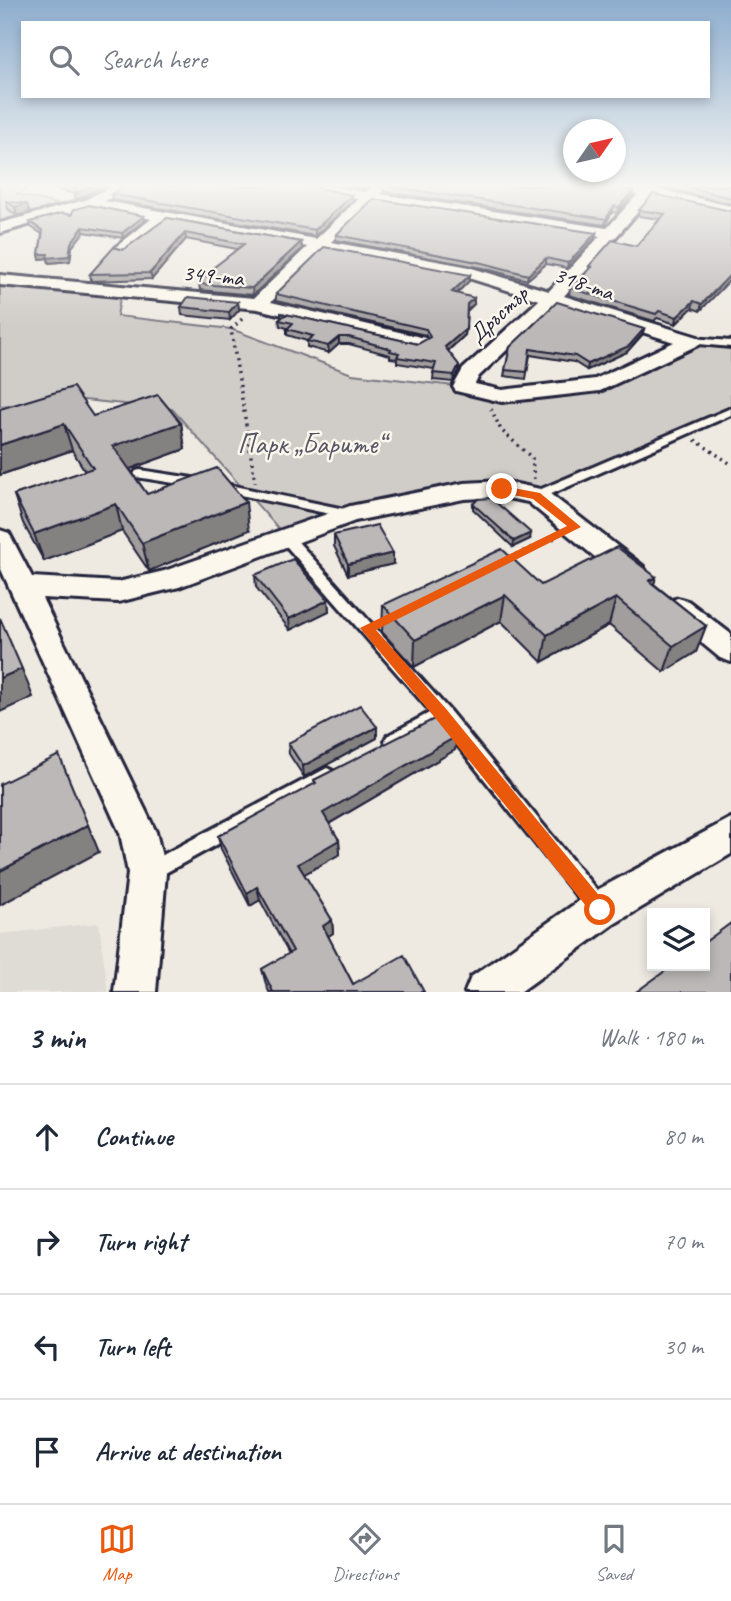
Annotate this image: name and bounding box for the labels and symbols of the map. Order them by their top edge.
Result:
north arrow [563,119,626,182]
street label: 349-та [181,258,247,293]
street label: 318-та [550,260,619,308]
street label: Дръстър [462,279,535,349]
park label: Парк „Барите“ [237,426,390,461]
route end [486,473,517,504]
route start [584,894,615,925]

